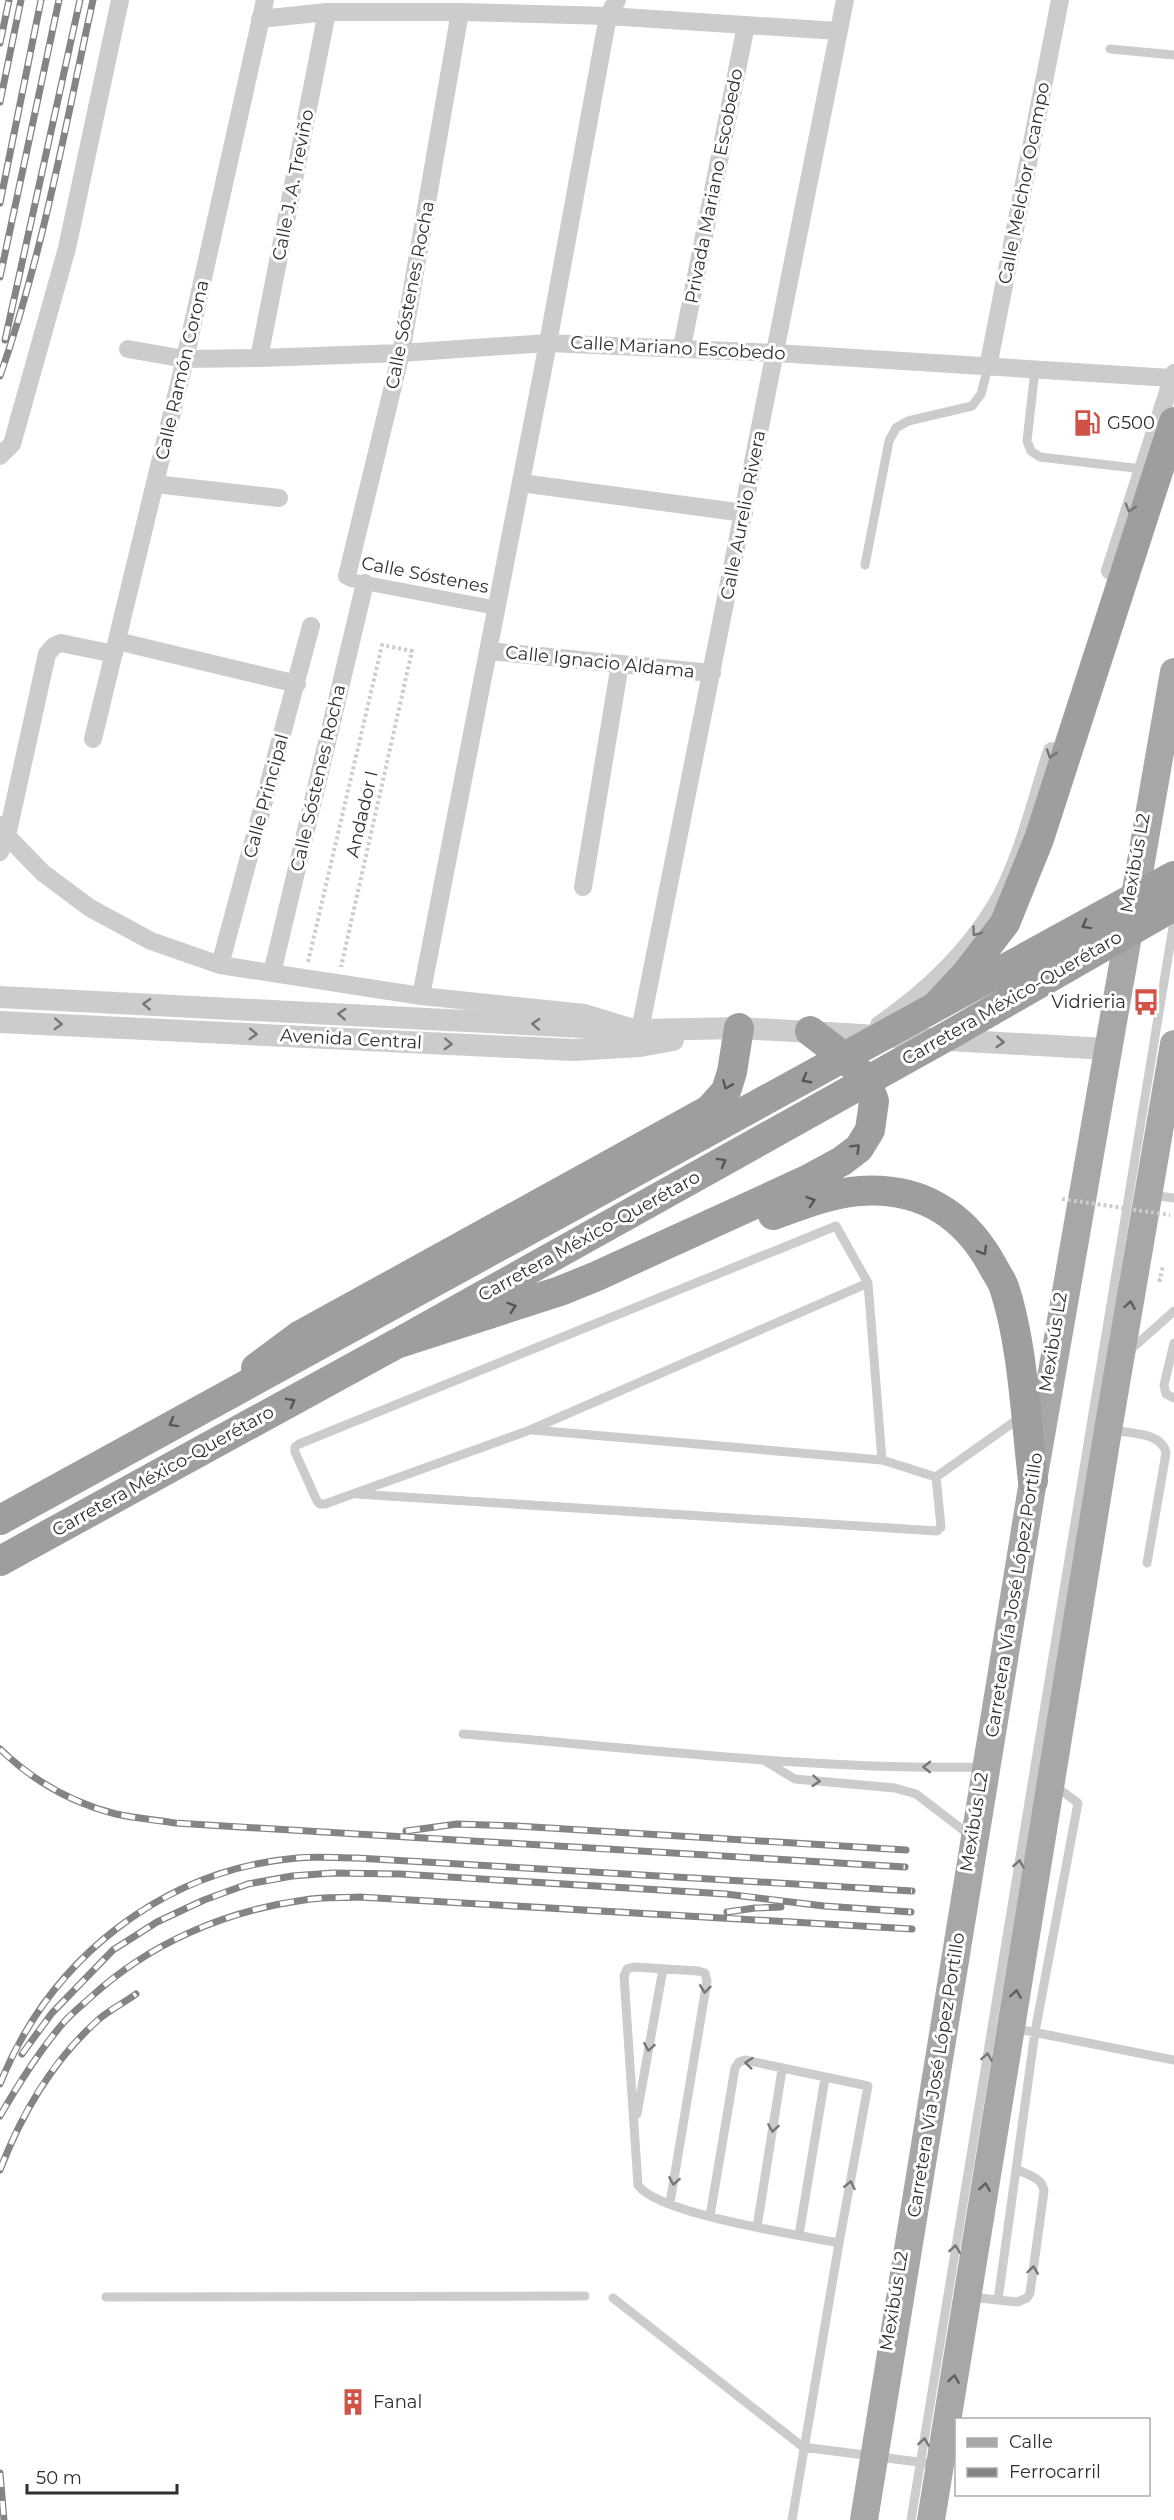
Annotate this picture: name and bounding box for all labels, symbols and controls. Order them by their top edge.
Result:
street label: Privada Mariano Escobedo [680,67,748,305]
street label: Calle Melchor Ocampo [994,80,1054,286]
street label: Calle J. A. Treviño [268,107,318,263]
street label: Calle Sóstenes Rocha [381,199,439,391]
street label: Calle Ramón Corona [151,278,213,462]
street label: Calle Mariano Escobedo [570,331,786,365]
fuel station icon: G500 [1072,408,1102,438]
place label: G500 [1107,412,1155,434]
street label: Calle Aurelio Rivera [716,428,770,602]
one-way arrow [1125,502,1137,513]
street label: Calle Sóstenes [359,552,491,598]
street label: Calle Ignacio Aldama [504,641,696,683]
street label: Calle Sóstenes Rocha [286,682,350,874]
street label: Calle Principal [239,732,293,860]
one-way arrow [1046,748,1058,759]
street label: Andador I [341,768,383,860]
street label: Mexibús L2 [1115,811,1155,915]
one-way arrow [1082,918,1092,929]
street label: Carretera México-Querétaro [898,926,1126,1070]
one-way arrow [973,926,984,937]
bus stop icon: Vidrieria [1131,987,1161,1017]
place label: Vidrieria [1051,991,1126,1013]
one-way arrow [142,998,151,1011]
one-way arrow [337,1008,346,1021]
one-way arrow [54,1018,63,1031]
one-way arrow [532,1018,541,1031]
street label: Avenida Central [280,1024,422,1054]
one-way arrow [249,1028,258,1041]
one-way arrow [996,1036,1005,1049]
one-way arrow [443,1037,452,1050]
one-way arrow [802,1072,812,1083]
one-way arrow [722,1078,734,1089]
one-way arrow [848,1145,859,1156]
one-way arrow [716,1158,727,1169]
street label: Carretera México-Querétaro [474,1166,704,1306]
one-way arrow [805,1196,816,1209]
one-way arrow [976,1245,988,1255]
street label: Mexibús L2 [1034,1290,1072,1394]
one-way arrow [1123,1300,1136,1310]
one-way arrow [506,1301,517,1314]
one-way arrow [285,1398,295,1409]
street label: Carretera México-Querétaro [48,1401,278,1541]
one-way arrow [169,1416,179,1427]
street label: Carretera Vía José López Portillo [981,1451,1047,1739]
one-way arrow [923,1761,932,1773]
street label: Mexibús L2 [955,1770,993,1874]
one-way arrow [811,1774,820,1787]
one-way arrow [1012,1860,1024,1869]
street label: Carretera Vía José López Portillo [903,1931,969,2219]
one-way arrow [700,1984,712,1994]
one-way arrow [1010,1990,1022,1999]
one-way arrow [643,2042,656,2052]
one-way arrow [980,2052,993,2062]
one-way arrow [744,2057,754,2070]
one-way arrow [767,2123,779,2132]
one-way arrow [668,2177,680,2186]
one-way arrow [843,2181,856,2191]
one-way arrow [979,2182,991,2192]
one-way arrow [949,2245,961,2254]
street label: Mexibús L2 [875,2249,913,2353]
one-way arrow [1027,2265,1039,2274]
one-way arrow [947,2375,960,2385]
building icon: Fanal [338,2387,368,2417]
place label: Fanal [373,2391,422,2413]
legend [955,2418,1150,2496]
text: Calle [1009,2431,1053,2453]
one-way arrow [917,2437,929,2446]
scale bar [27,2457,177,2495]
text: Ferrocarril [1009,2461,1101,2483]
text: 50 m [36,2467,82,2489]

